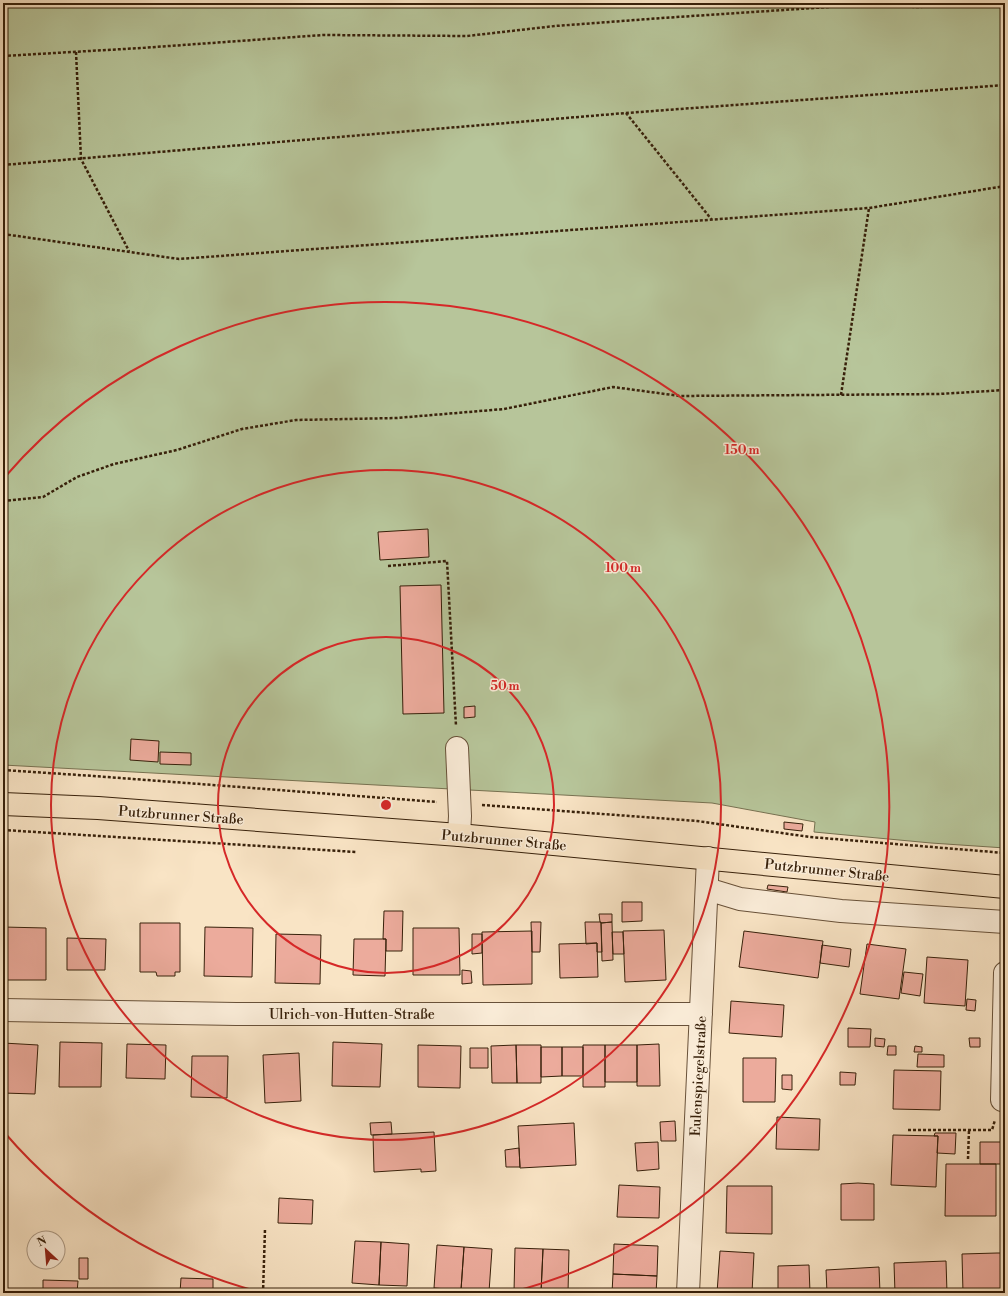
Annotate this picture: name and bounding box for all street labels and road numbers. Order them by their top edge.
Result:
street label: Putzbrunner Straße [118,803,244,829]
street label: Putzbrunner Straße [441,827,567,855]
street label: Putzbrunner Straße [764,855,890,887]
street label: Ulrich-von-Hutten-Straße [269,1006,435,1024]
street label: Eulenspiegelstraße [687,1015,711,1137]

